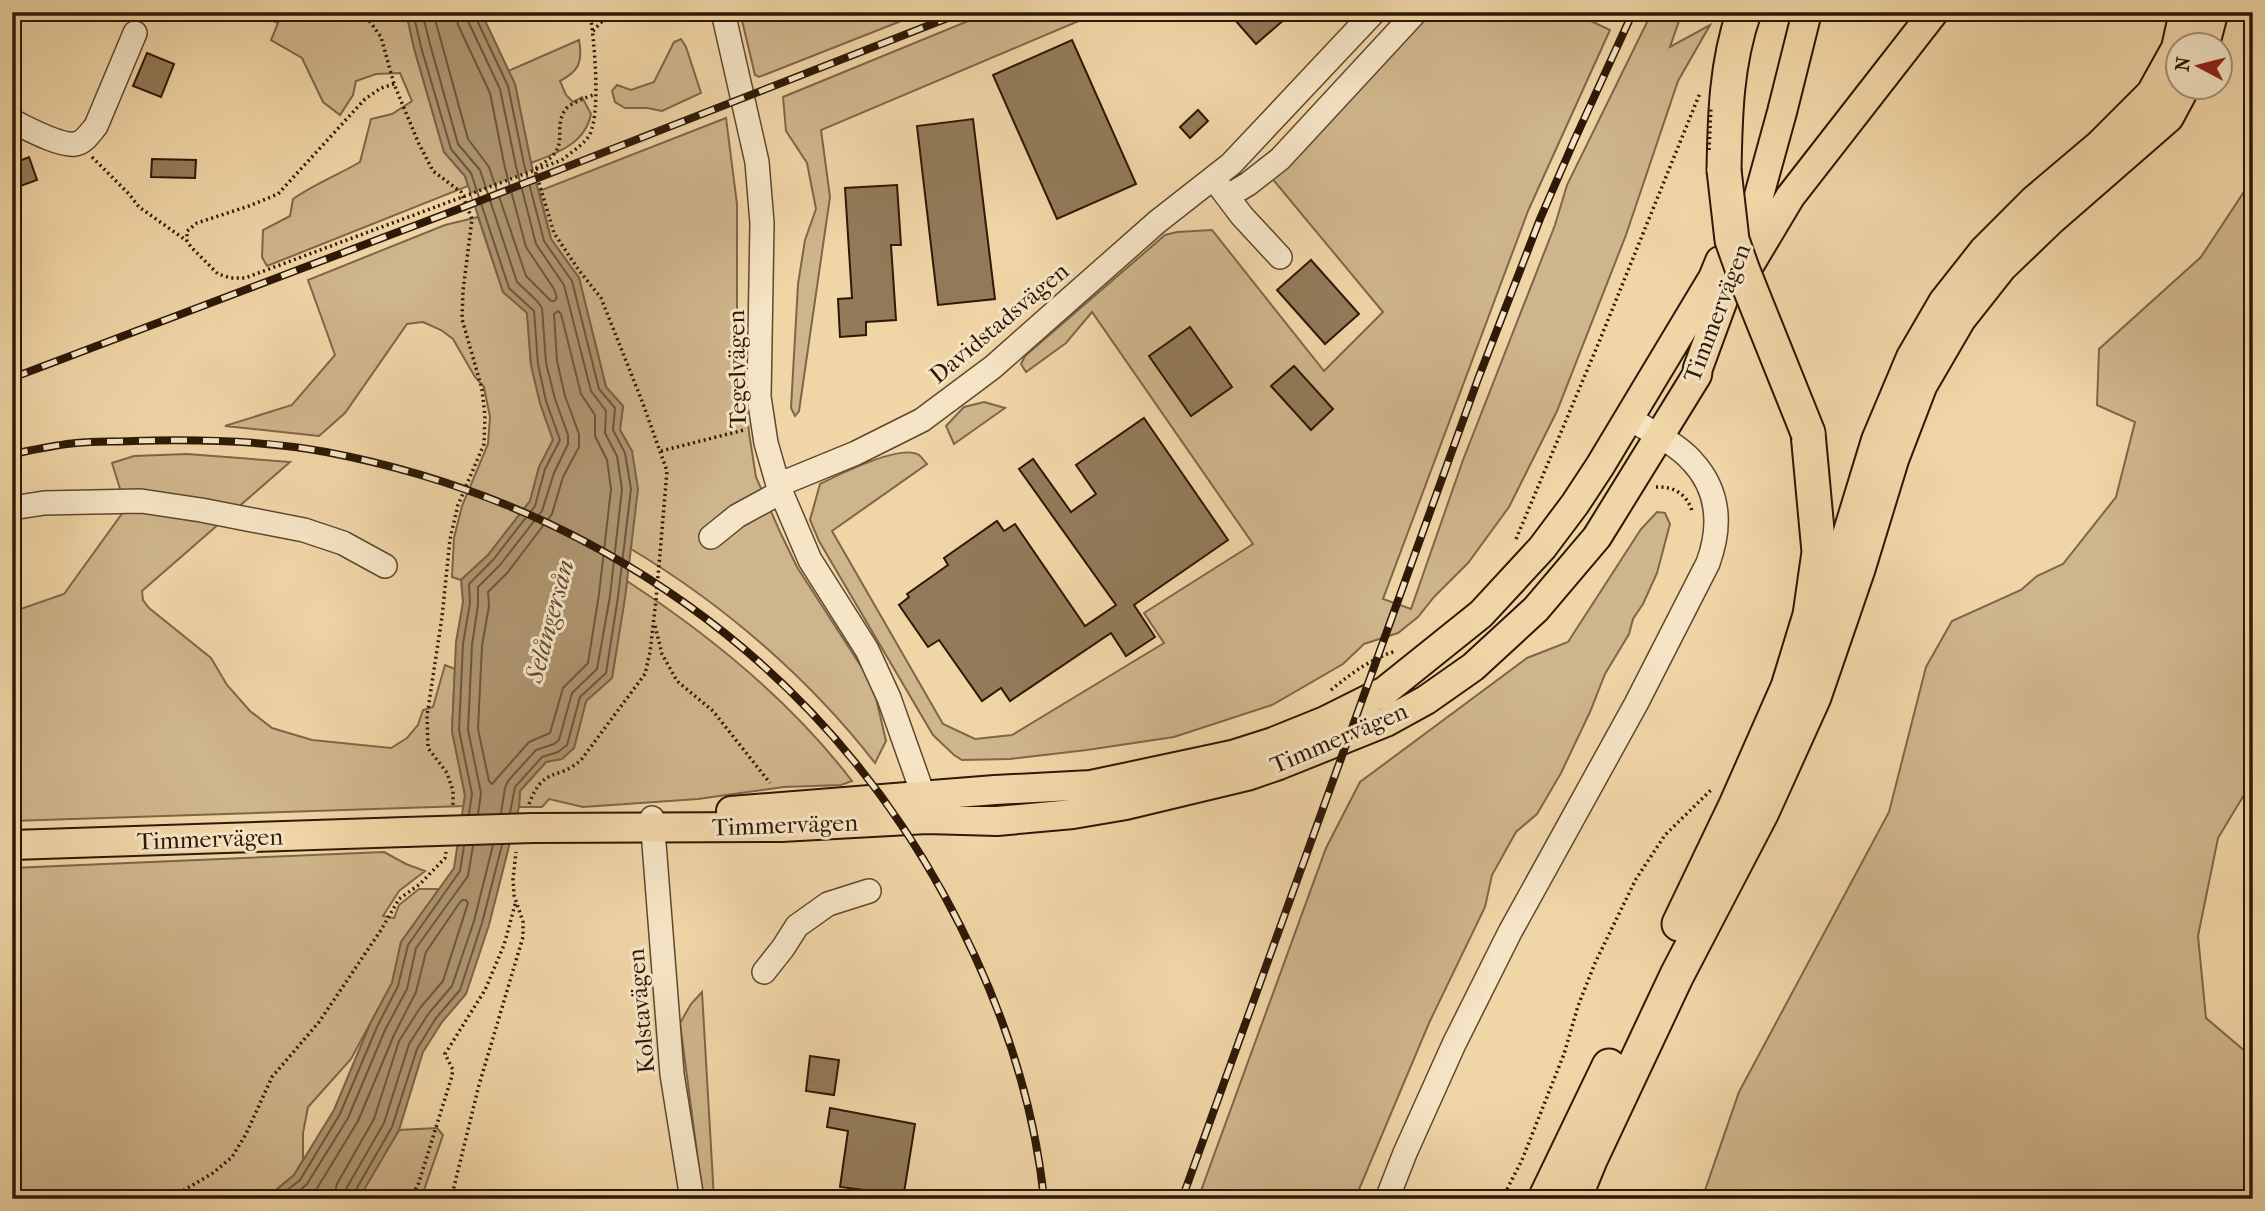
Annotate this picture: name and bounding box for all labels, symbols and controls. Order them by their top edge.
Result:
north arrow [2164,32,2234,102]
text: N [2171,55,2195,73]
street label: Timmervägen [1678,240,1756,386]
street label: Davidstadsvägen [924,257,1074,389]
street label: Tegelvägen [722,309,752,428]
water label: Selångersån [518,556,581,687]
street label: Timmervägen [1266,697,1412,779]
street label: Timmervägen [711,808,859,842]
street label: Timmervägen [136,822,284,856]
street label: Kolstavägen [622,947,660,1075]

